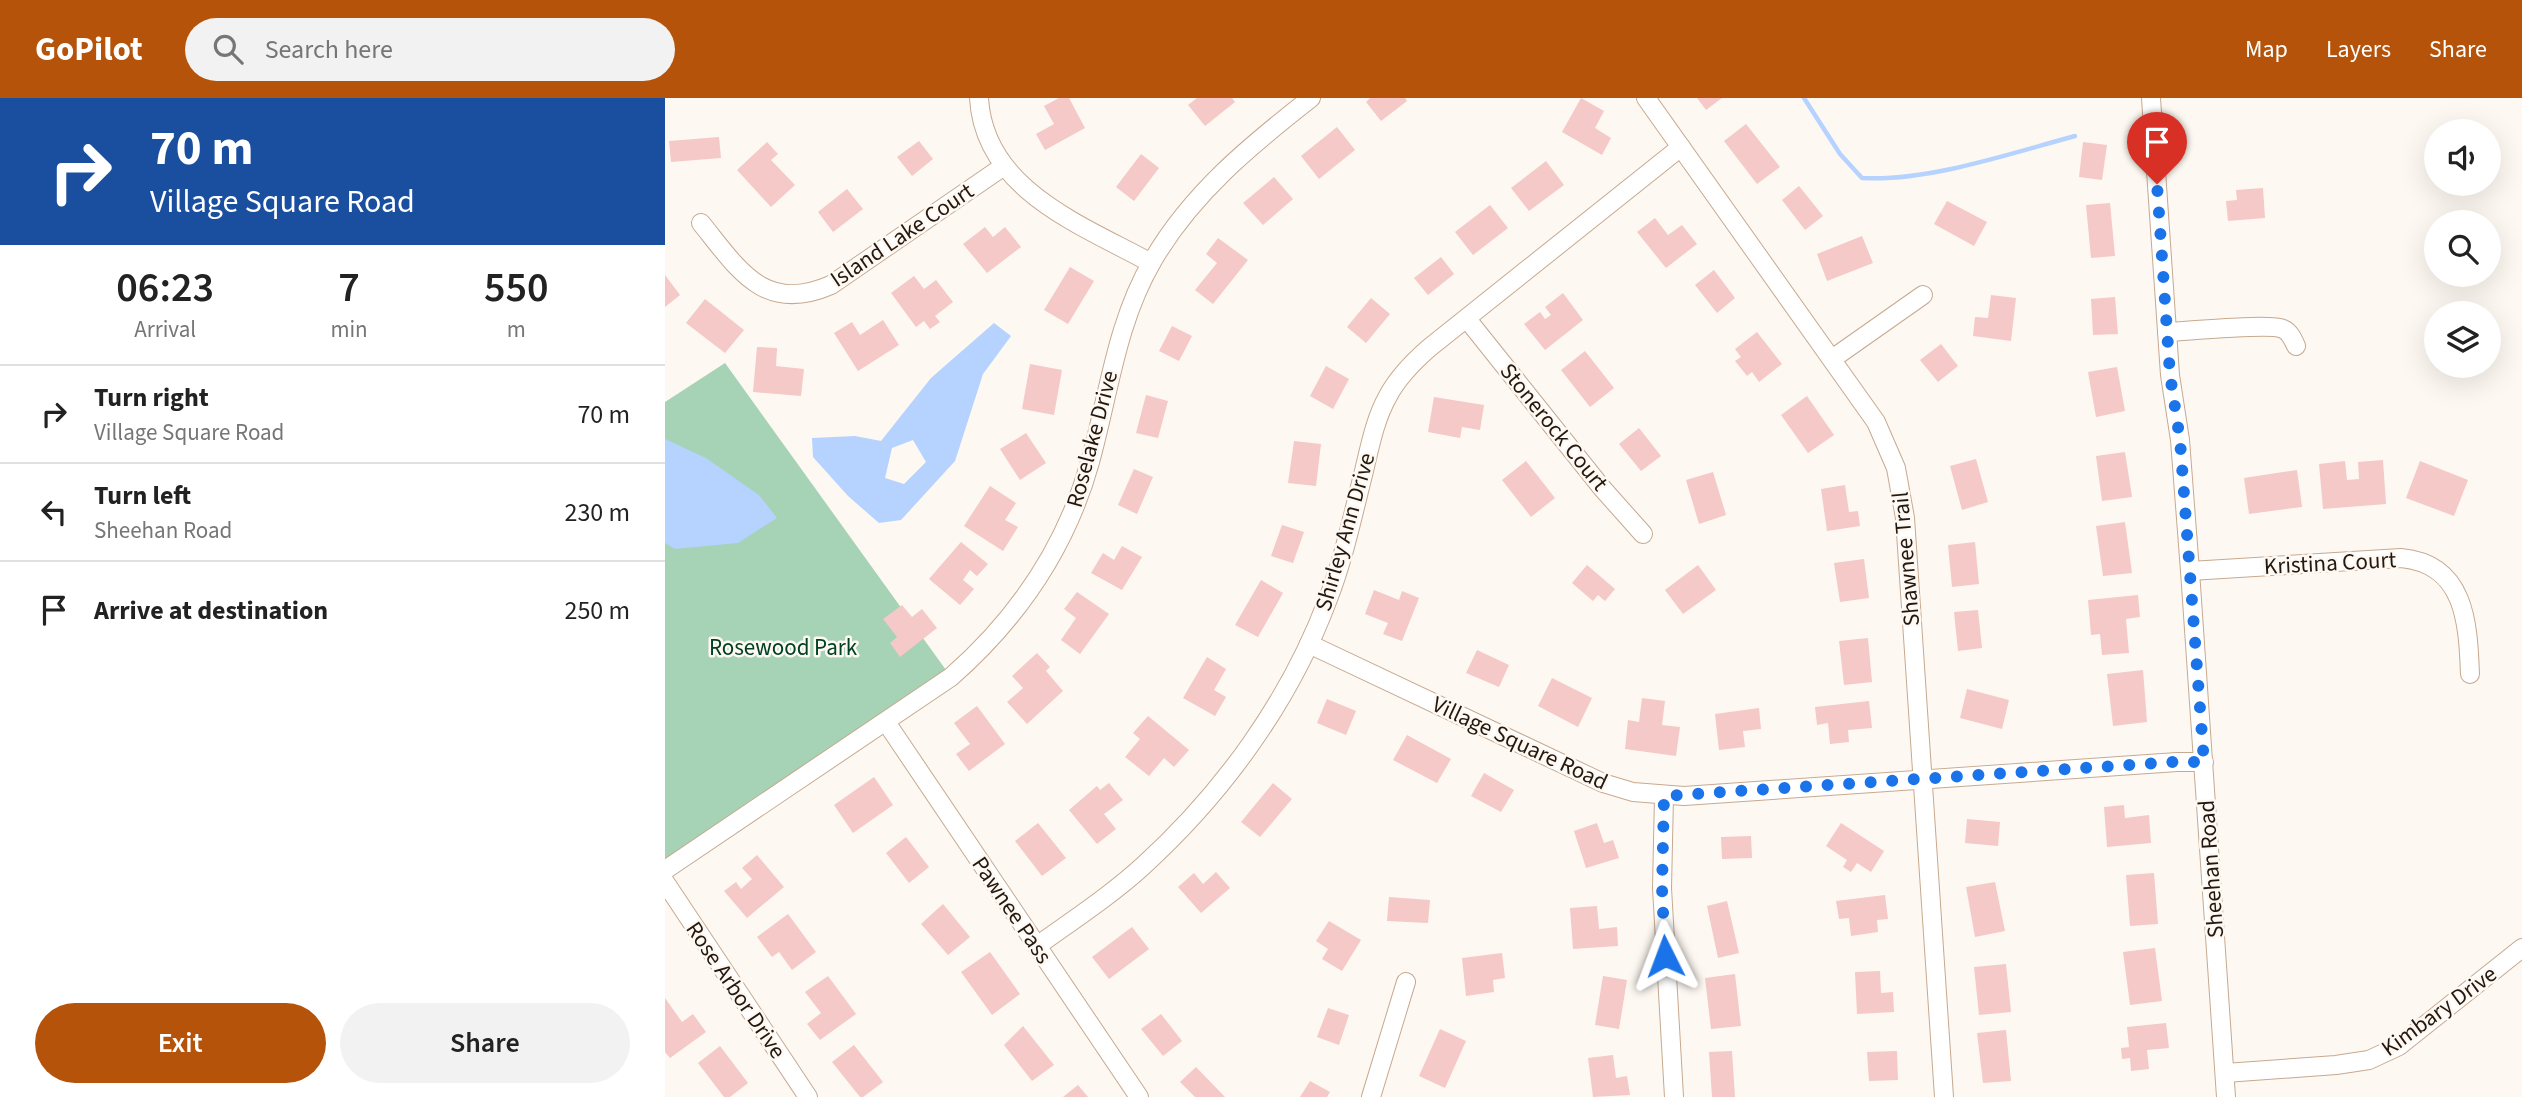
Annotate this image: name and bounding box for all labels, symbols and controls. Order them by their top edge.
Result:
search box [185,18,675,81]
text: GoPilot [35,26,143,73]
icon: search [209,30,247,68]
text: Search here [265,31,393,68]
text: Map [2245,32,2288,67]
text: Layers [2326,32,2391,67]
text: Share [2429,32,2487,67]
pin [2127,112,2187,184]
text: 70 m [150,114,254,184]
map controls [2424,119,2501,378]
button: sound [2424,119,2501,196]
icon: arrive [2138,123,2176,161]
icon: right [35,126,126,217]
street label: Island Lake Court [824,175,981,295]
text: Village Square Road [150,179,415,225]
button: search [2424,210,2501,287]
text: 06:23 [116,258,214,318]
text: 7 [338,258,360,318]
text: 550 [484,258,549,318]
button: layers [2424,301,2501,378]
text: Arrival [134,313,196,346]
text: min [330,313,368,346]
text: m [507,313,526,346]
street label: Stonerock Court [1492,356,1616,498]
street label: Roselake Drive [1058,367,1126,511]
text: Turn right [94,379,209,416]
icon: right [35,395,73,433]
text: 70 m [577,396,630,433]
text: Village Square Road [94,416,284,449]
street label: Shirley Ann Drive [1307,449,1383,615]
text: Turn left [94,477,191,514]
street label: Shawnee Trail [1884,490,1928,628]
icon: left [35,493,73,531]
text: 230 m [564,494,630,531]
text: Sheehan Road [94,514,232,547]
street label: Kristina Court [2263,543,2397,583]
icon: arrive [35,591,73,629]
text: Arrive at destination [94,592,328,629]
text: 250 m [564,592,630,629]
park label: Rosewood Park [709,631,858,664]
street label: Village Square Road [1427,688,1613,798]
street label: Sheehan Road [2190,799,2232,939]
street label: Pawnee Pass [964,850,1060,970]
street label: Rose Arbor Drive [678,915,794,1065]
position arrow [1628,919,1702,993]
street label: Kimbary Drive [2374,958,2504,1064]
button: Exit [35,1003,326,1083]
button: Share [340,1003,630,1083]

